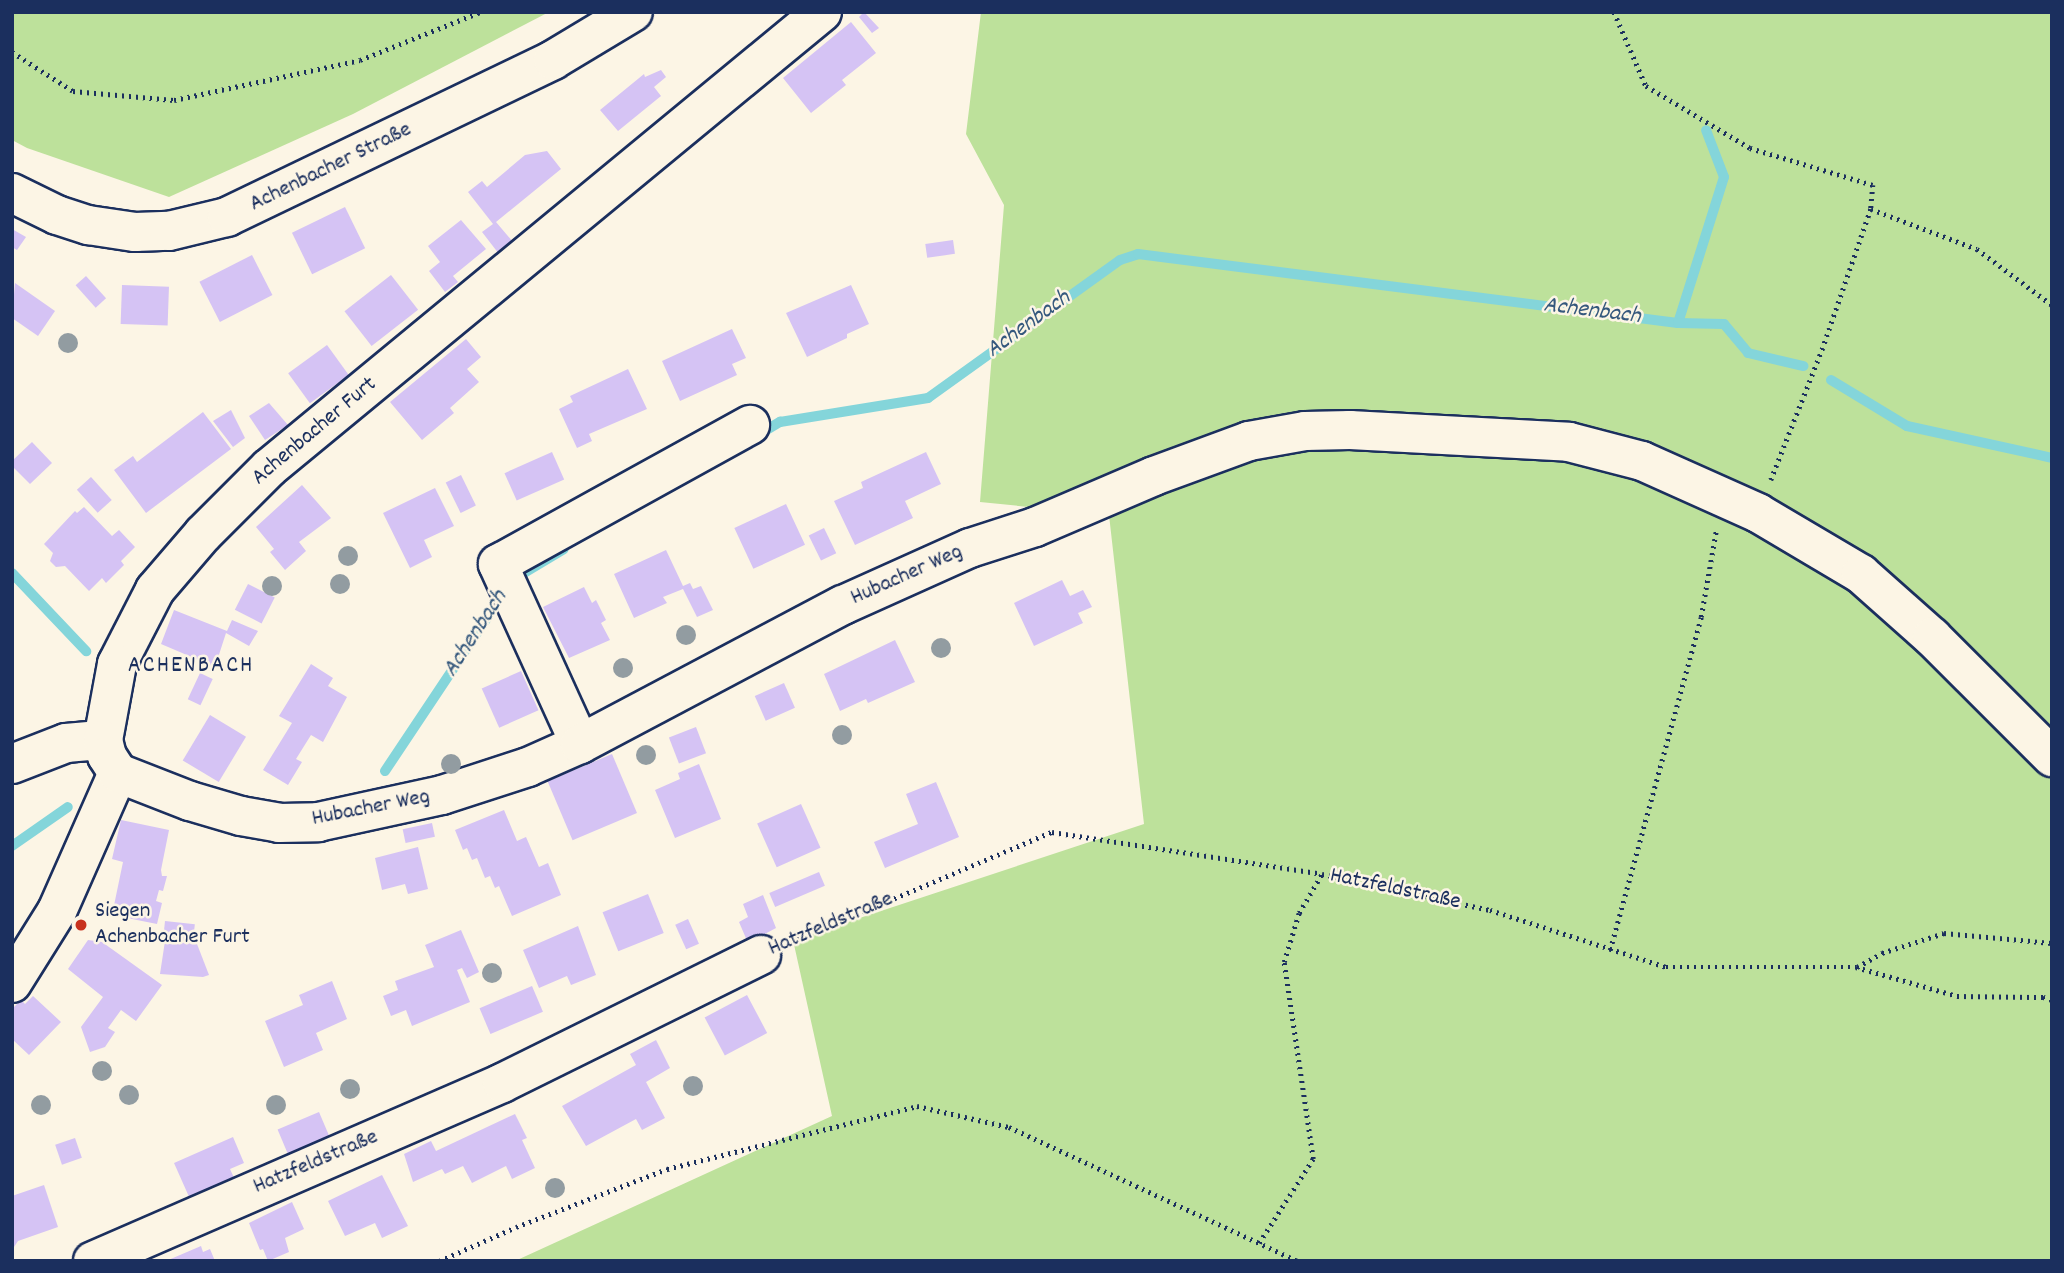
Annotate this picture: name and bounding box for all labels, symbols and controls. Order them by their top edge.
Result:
street label: Achenbacher Straße [246,117,416,219]
water label: Achenbach [981,285,1077,365]
water label: Achenbach [1542,292,1642,332]
street label: Achenbacher Furt [247,372,383,492]
street label: Hubacher Weg [847,539,967,613]
water label: Achenbach [437,585,515,683]
district label: ACHENBACH [129,653,253,681]
street label: Hubacher Weg [310,784,432,834]
street label: Hatzfeldstraße [1327,863,1463,917]
street label: Hatzfeldstraße [764,886,898,964]
place label: Siegen Achenbacher Furt [95,898,250,952]
marker: Siegen Achenbacher Furt [73,917,89,933]
street label: Hatzfeldstraße [249,1124,383,1202]

